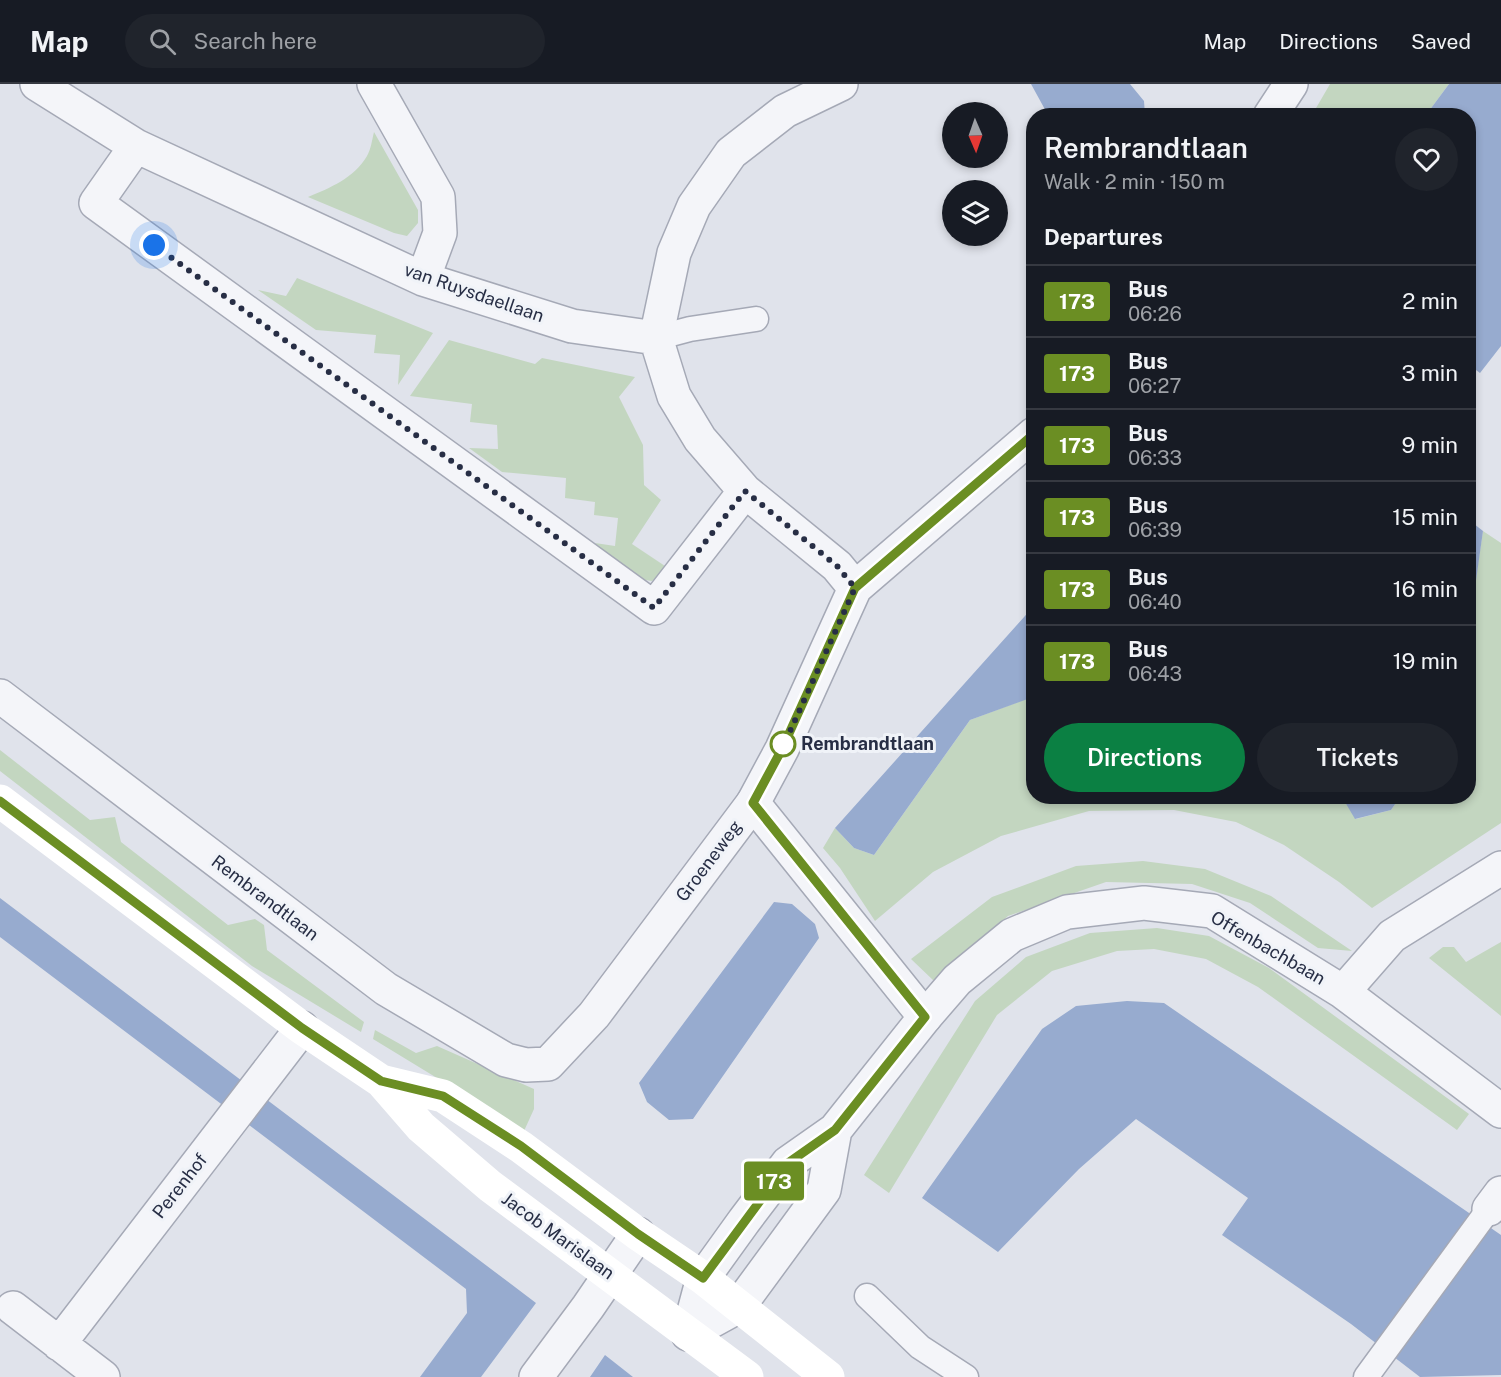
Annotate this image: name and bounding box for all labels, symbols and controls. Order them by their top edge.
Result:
search box [125,14,545,68]
text: Map [30,25,89,58]
icon: search [146,25,179,58]
text: Search here [194,28,317,54]
text: Map [1204,29,1246,54]
text: Directions [1279,29,1378,54]
text: Saved [1411,29,1471,54]
north arrow [942,102,1008,168]
map controls [942,102,1008,246]
button: heart [1395,128,1458,191]
text: Rembrandtlaan [1044,131,1248,164]
text: Walk · 2 min · 150 m [1044,170,1225,194]
button: layers [942,180,1008,246]
text: Departures [1044,224,1163,250]
your location [139,230,169,260]
street label: van Ruysdaellaan [402,259,547,326]
text: Bus [1128,276,1168,302]
text: 2 min [1402,288,1458,314]
text: 173 [1059,289,1095,314]
text: 06:26 [1128,302,1182,326]
text: Bus [1128,348,1168,374]
text: 3 min [1401,360,1458,386]
text: 173 [1059,361,1095,386]
text: 06:27 [1128,374,1181,398]
text: Bus [1128,420,1168,446]
text: 9 min [1402,432,1458,458]
text: 173 [1059,433,1095,458]
text: 06:33 [1128,446,1182,470]
text: Bus [1128,492,1168,518]
text: 15 min [1392,504,1458,530]
text: 173 [1059,505,1095,530]
text: 06:39 [1128,518,1182,542]
text: Bus [1128,564,1168,590]
text: 16 min [1393,576,1458,602]
text: 173 [1059,577,1095,602]
text: 06:40 [1128,590,1182,614]
text: Bus [1128,636,1168,662]
text: 19 min [1393,648,1458,674]
text: 173 [1059,649,1095,674]
text: 06:43 [1128,662,1182,686]
button: Directions [1044,723,1245,792]
button: Tickets [1257,723,1458,792]
marker: Rembrandtlaan [770,731,796,757]
place label: Rembrandtlaan [801,733,934,754]
street label: Groeneweg [671,816,746,905]
street label: Rembrandtlaan [208,850,323,945]
street label: Offenbachbaan [1207,906,1329,989]
street label: Perenhof [148,1149,211,1222]
line badge: 173 [740,1162,808,1200]
text: 173 [756,1169,792,1194]
street label: Jacob Marislaan [498,1188,619,1283]

